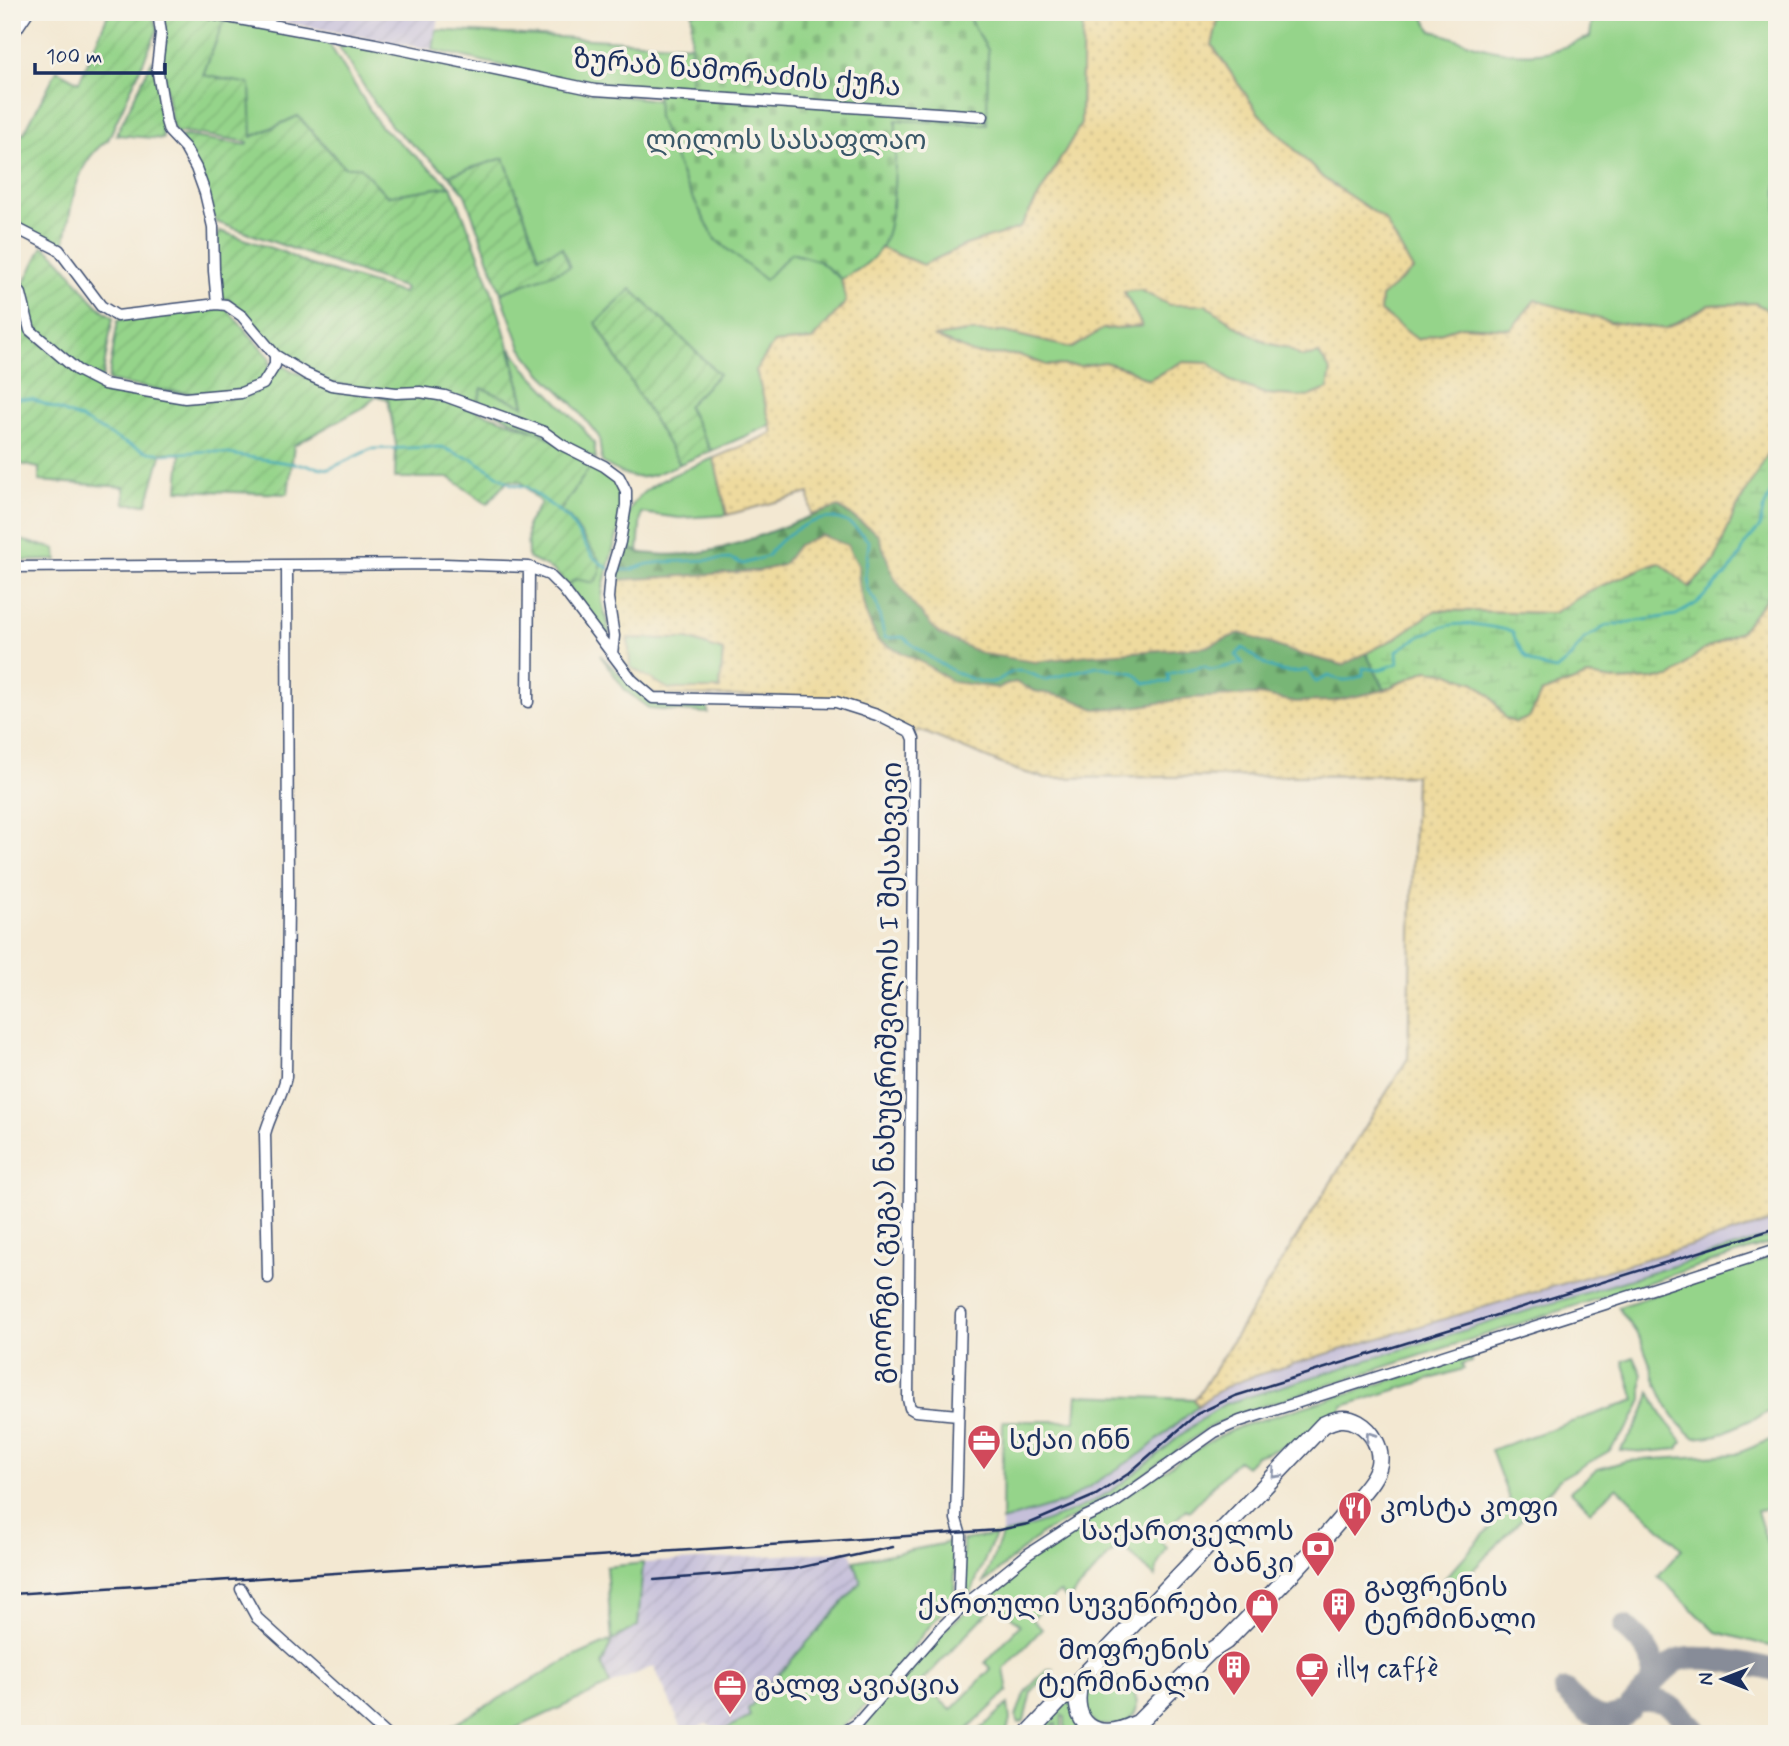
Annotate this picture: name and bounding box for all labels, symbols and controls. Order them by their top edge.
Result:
scale bar [35,32,164,76]
street label: ზურაბ ნამორაძის ქუჩა [572,41,902,107]
text: 100 m [46,43,102,71]
park label: ლილოს სასაფლაო [645,123,927,160]
street label: გიორგი (გუგა) ნახუცრიშვილის I შესახვევი [864,762,912,1384]
office icon: სქაი ინნ [965,1422,1003,1471]
place label: სქაი ინნ [1009,1423,1131,1460]
one-way arrow [1366,1431,1378,1444]
one-way arrow [1272,1466,1285,1479]
restaurant icon: კოსტა კოფი [1336,1489,1374,1538]
place label: კოსტა კოფი [1380,1490,1558,1527]
place label: საქართველოს ბანკი [1081,1514,1294,1583]
bank icon: საქართველოს ბანკი [1299,1529,1337,1578]
place label: გაფრენის ტერმინალი [1364,1570,1536,1639]
building icon: გაფრენის ტერმინალი [1320,1585,1358,1634]
shop icon: ქართული სუვენირები [1243,1586,1281,1635]
place label: ქართული სუვენირები [918,1587,1238,1624]
place label: მოფრენის ტერმინალი [1038,1633,1210,1702]
north arrow [1688,1644,1758,1714]
building icon: მოფრენის ტერმინალი [1215,1648,1253,1697]
cafe icon: illy caffè [1293,1650,1331,1699]
place label: illy caffè [1336,1651,1438,1688]
office icon: გალფ ავიაცია [711,1667,749,1716]
place label: გალფ ავიაცია [754,1668,960,1705]
text: N [1695,1673,1720,1685]

